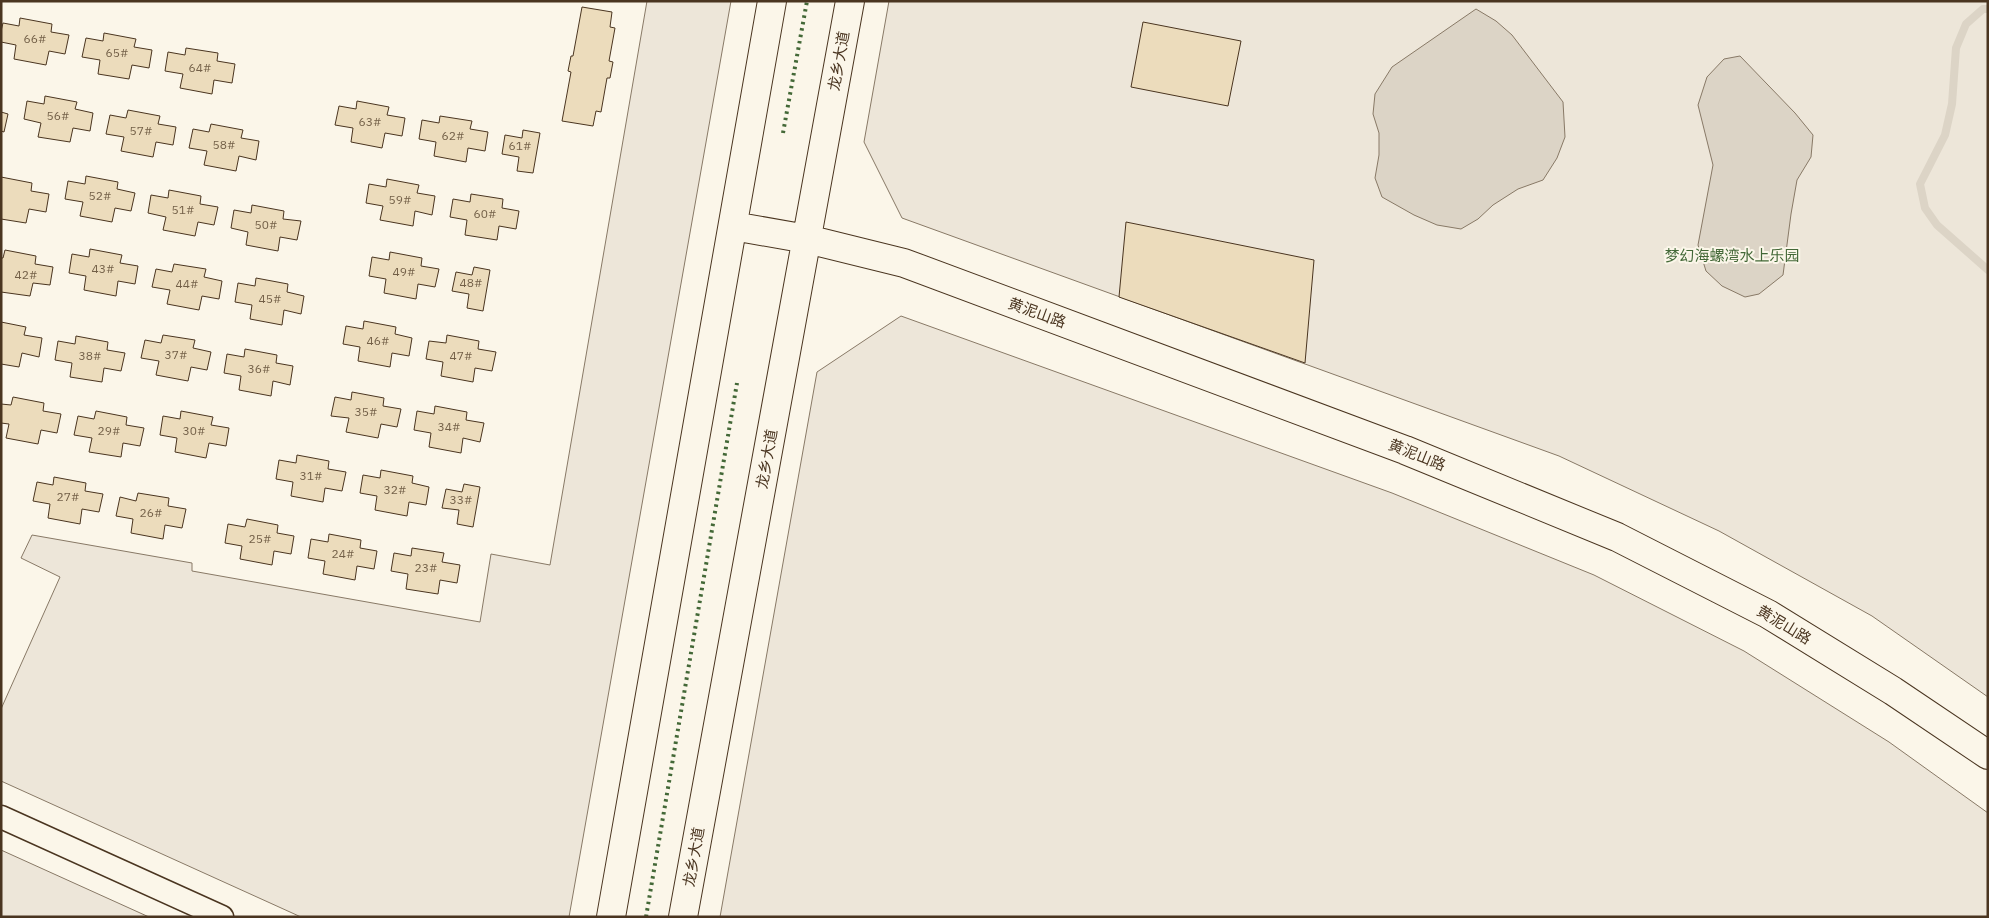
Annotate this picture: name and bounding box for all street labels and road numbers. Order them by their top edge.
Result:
street label: 龙乡大道 [824,30,853,92]
street label: 黄泥山路 [1006,293,1069,332]
street label: 龙乡大道 [752,428,781,490]
street label: 黄泥山路 [1386,434,1449,475]
street label: 黄泥山路 [1754,601,1815,648]
street label: 龙乡大道 [679,826,708,888]

